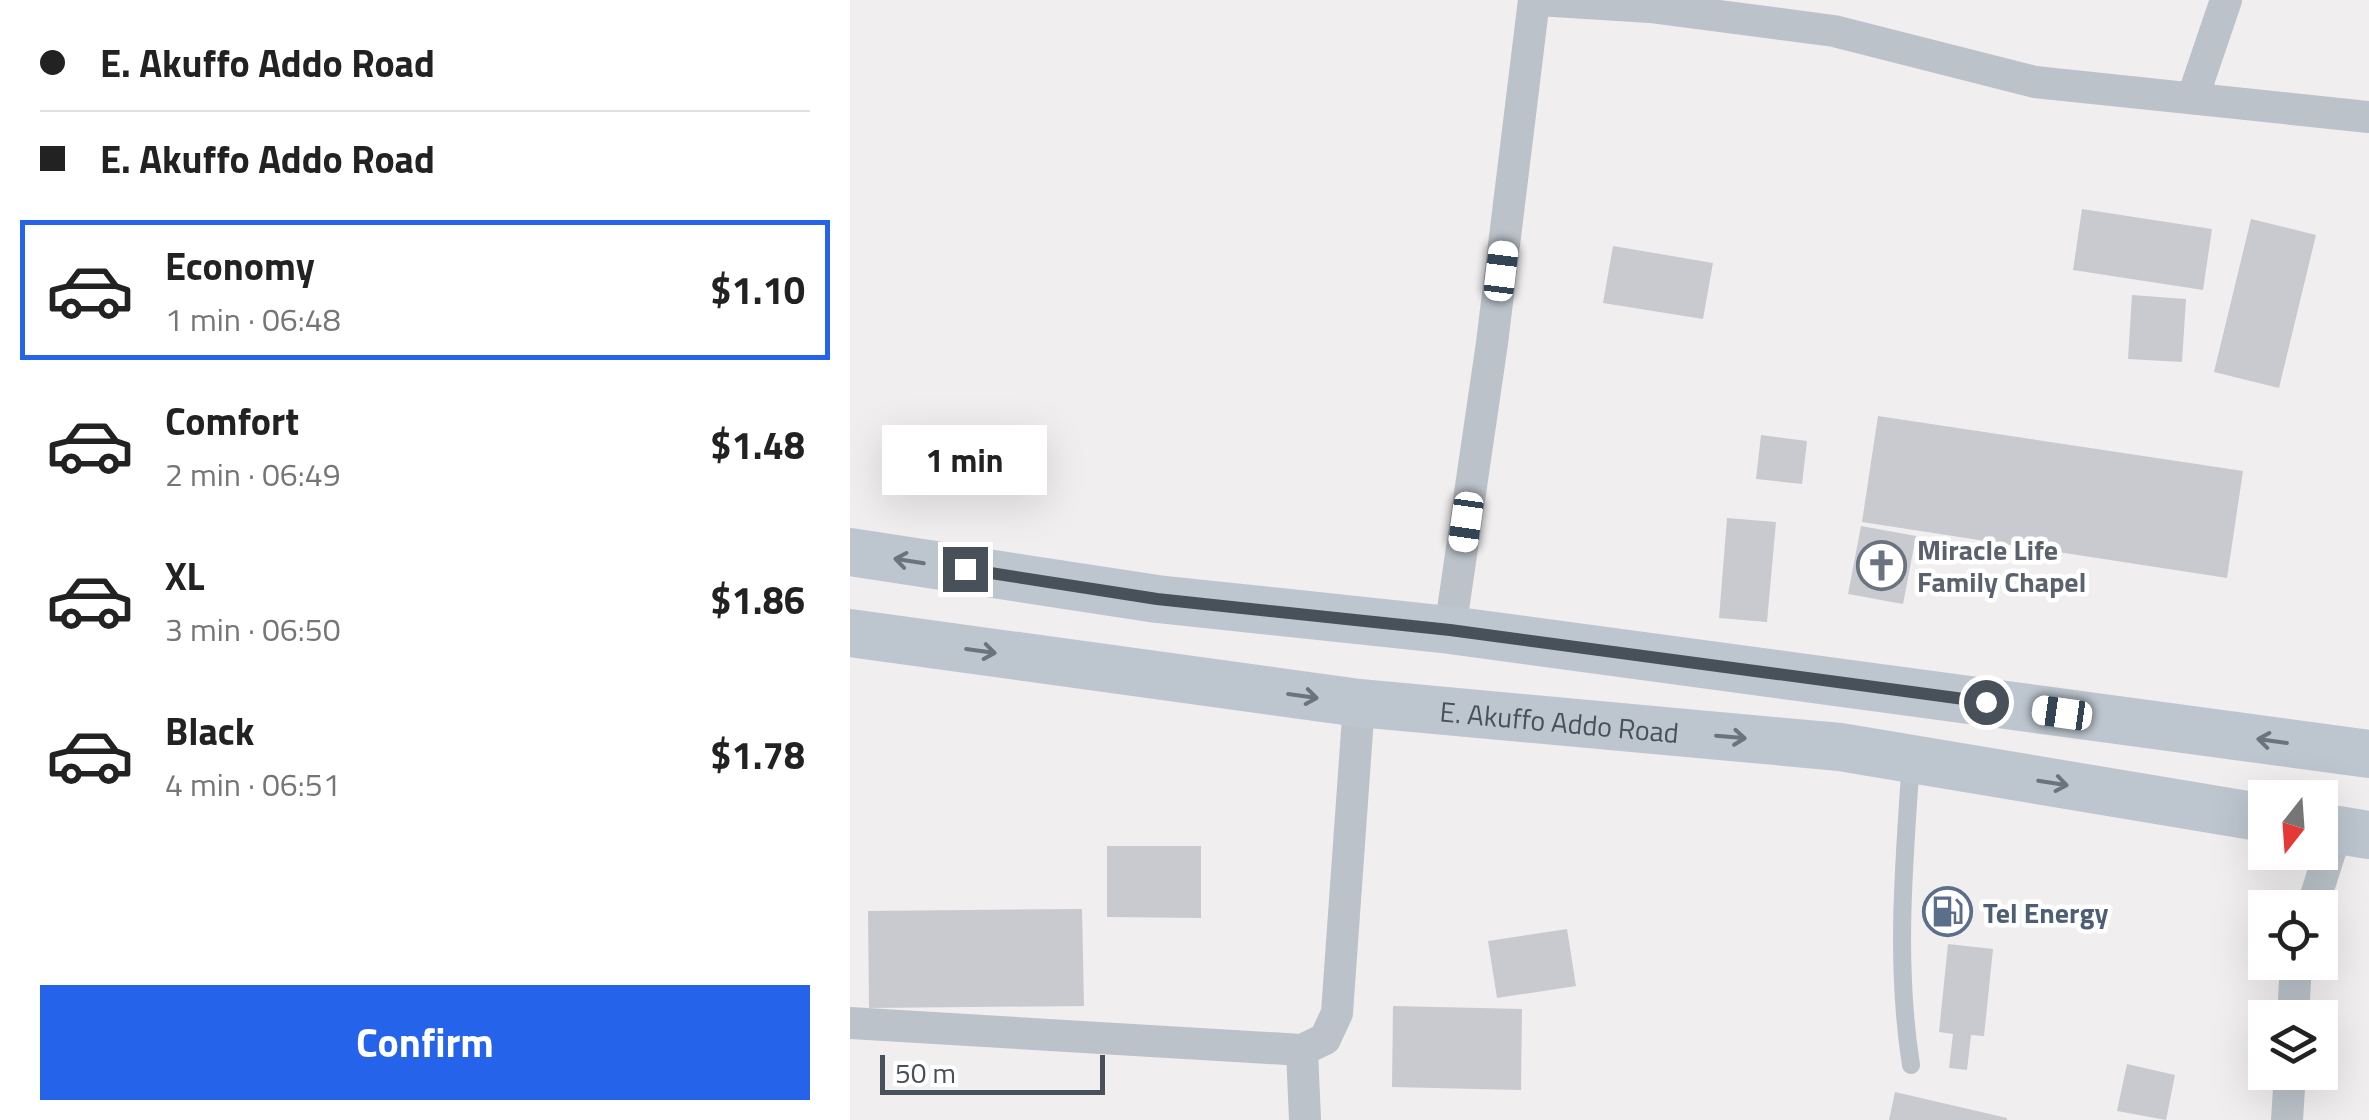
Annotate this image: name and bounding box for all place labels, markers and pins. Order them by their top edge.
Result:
place label: Miracle Life Family Chapel [1917,528,2086,603]
church icon: Miracle Life Family Chapel [1856,539,1908,591]
fuel station icon: Tel Energy [1922,886,1974,938]
place label: Tel Energy [1983,891,2108,934]

